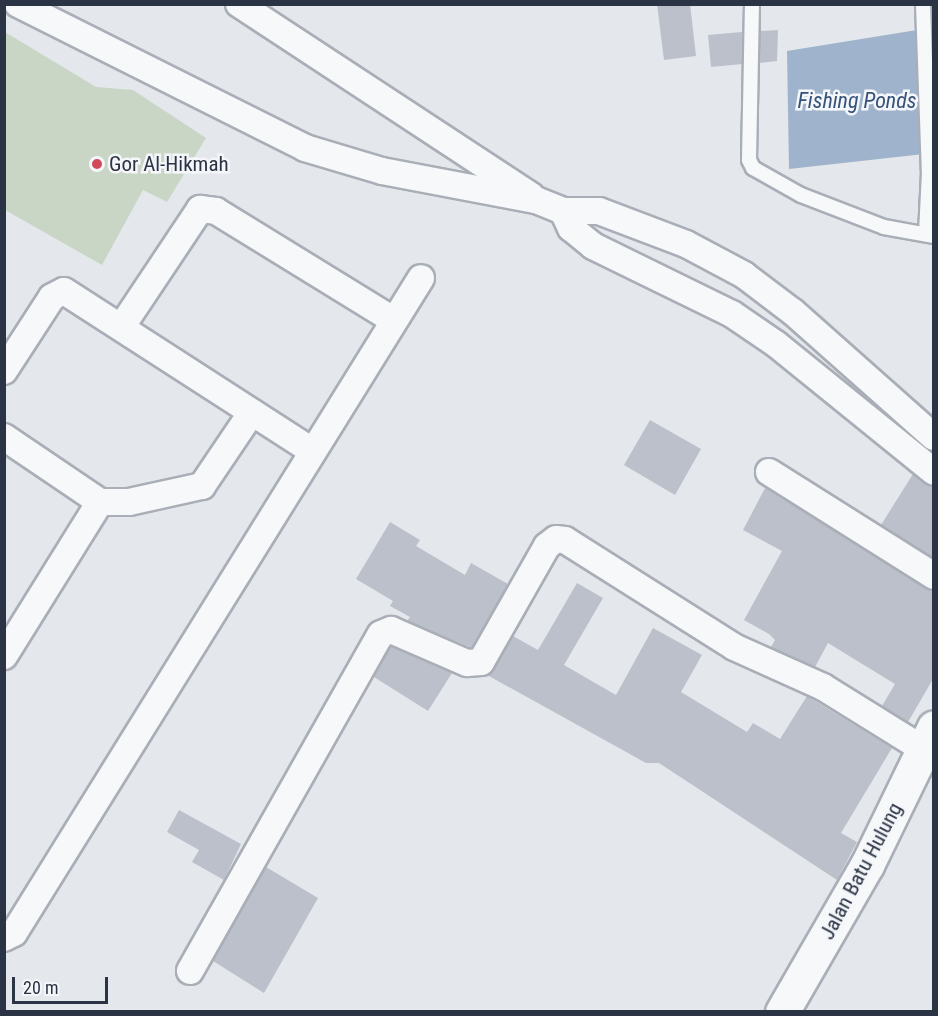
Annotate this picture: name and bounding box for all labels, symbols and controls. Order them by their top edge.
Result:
water label: Fishing Ponds [797,88,917,114]
place label: Gor Al-Hikmah [109,151,229,177]
marker: Gor Al-Hikmah [90,157,104,171]
street label: Jalan Batu Hulung [814,798,908,944]
scale bar [15,965,111,1003]
text: 20 m [23,977,58,998]

